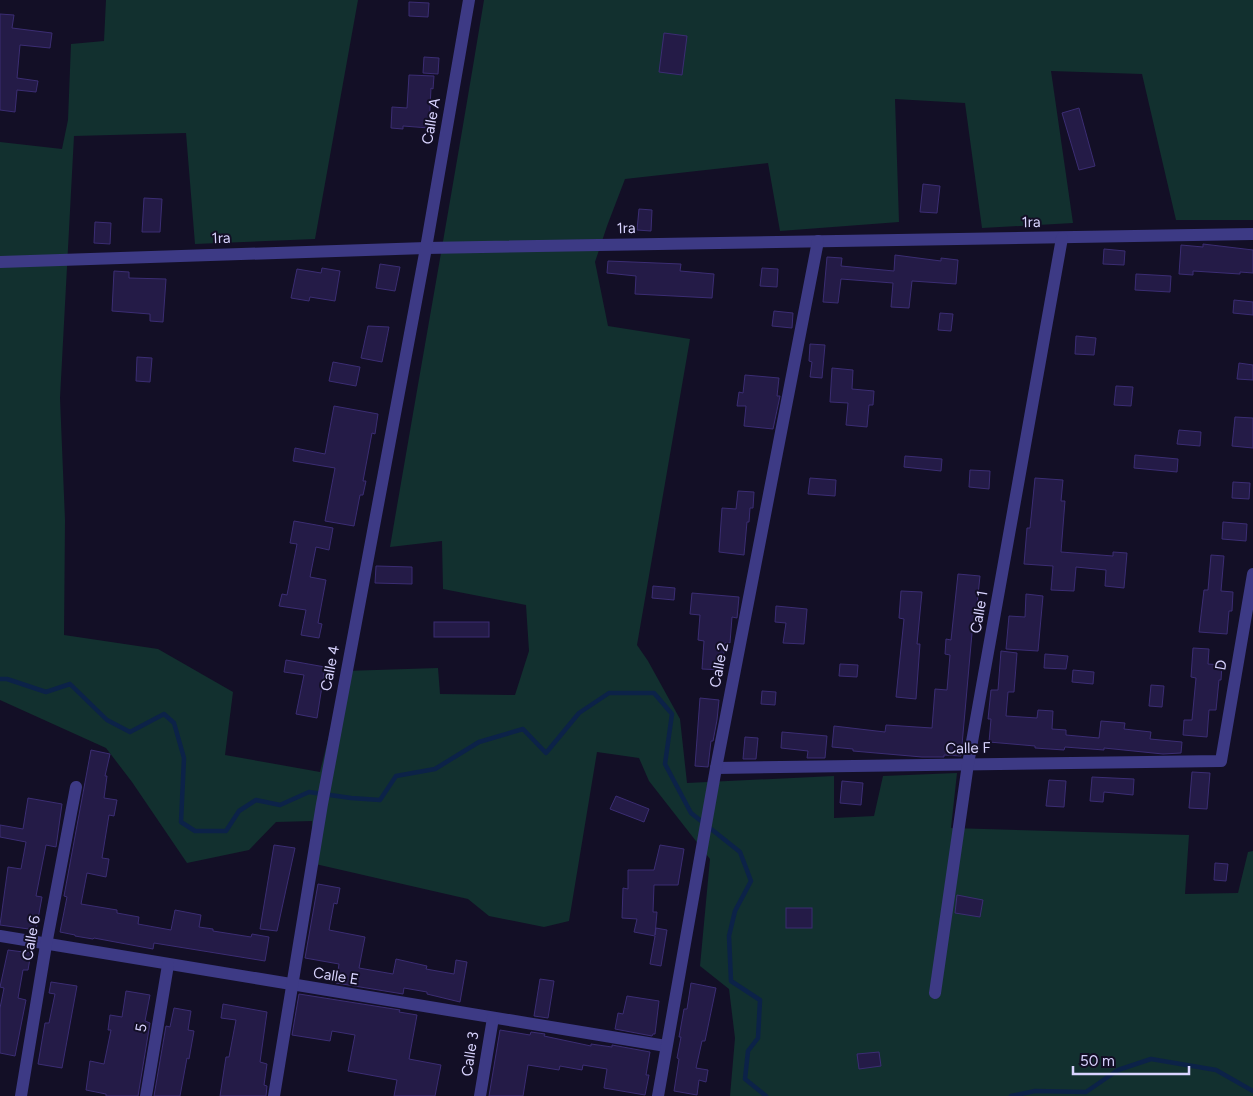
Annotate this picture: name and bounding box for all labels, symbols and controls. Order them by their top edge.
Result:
street label: Calle A [418,96,444,146]
street label: 1ra [1021,213,1041,231]
street label: 1ra [616,219,636,237]
street label: 1ra [211,229,231,247]
street label: Calle 1 [966,589,992,635]
street label: Calle 2 [706,641,732,689]
street label: Calle 4 [317,644,343,692]
street label: D [1211,658,1231,672]
street label: Calle F [945,739,991,757]
street label: Calle 6 [18,914,44,962]
street label: Calle E [312,964,360,988]
street label: 5 [131,1022,151,1034]
street label: Calle 3 [458,1030,482,1078]
scale bar [1073,1044,1189,1076]
text: 50 m [1080,1052,1115,1070]

